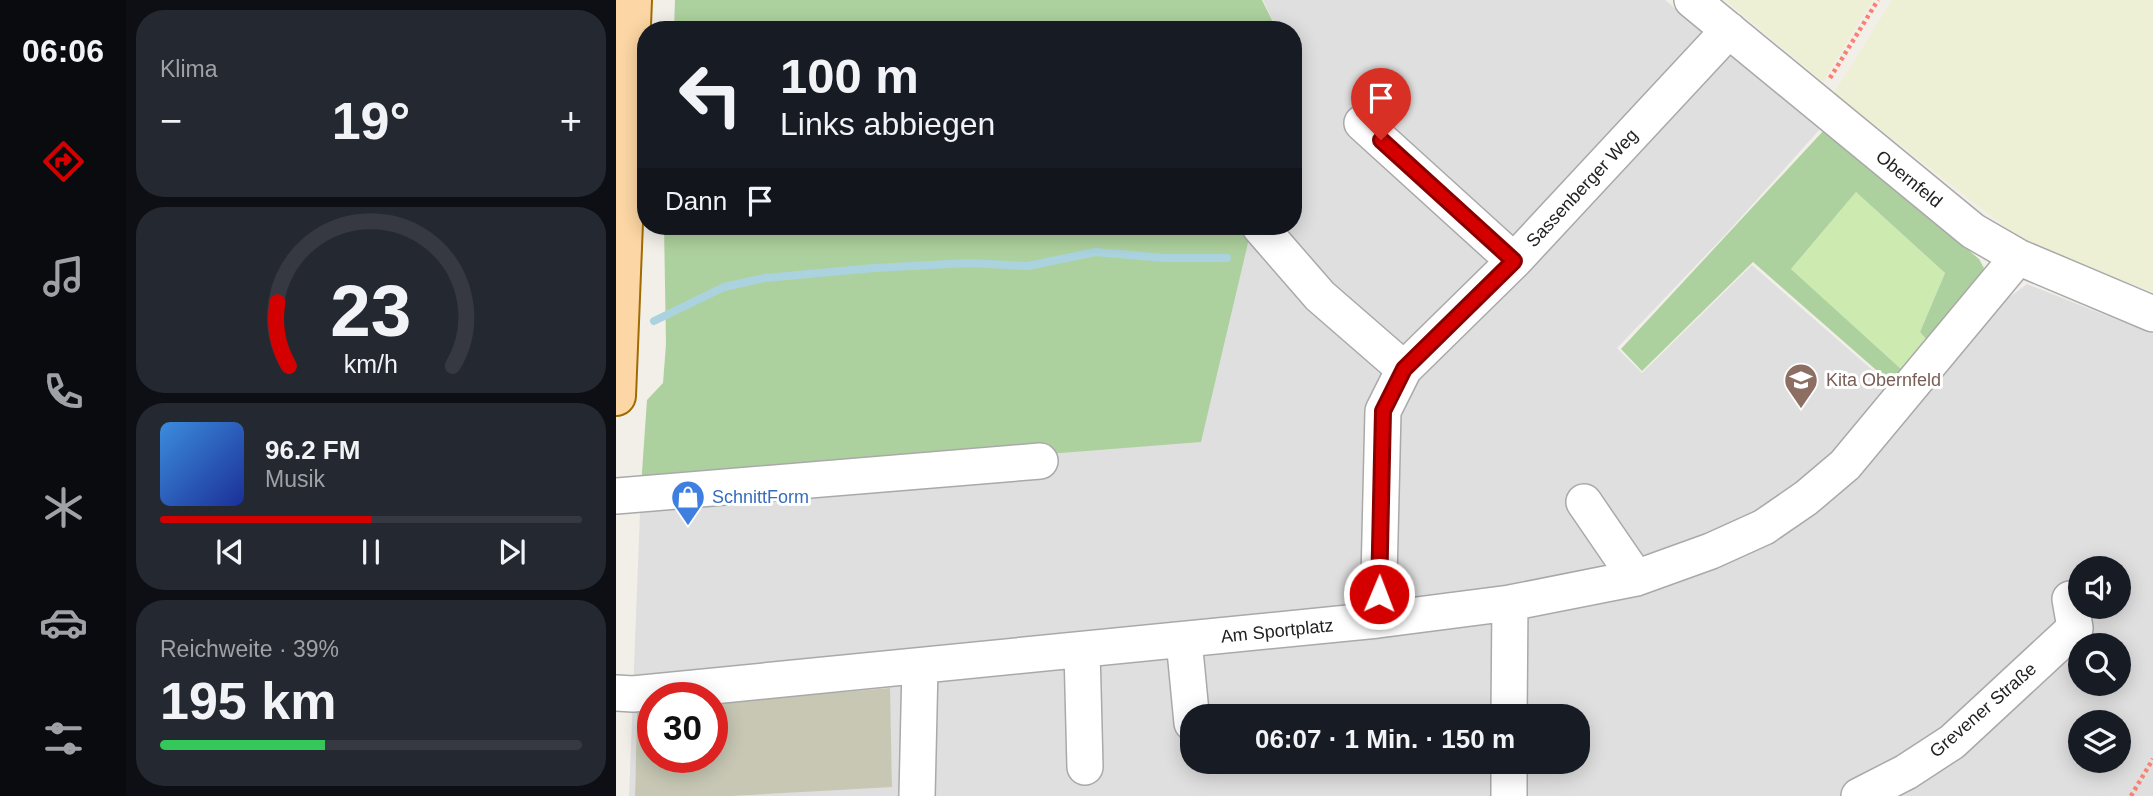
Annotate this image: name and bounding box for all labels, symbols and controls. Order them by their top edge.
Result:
text: 06:06 [22,33,104,69]
icon: left [665,49,756,140]
text: 100 m [780,49,919,103]
text: Klima [160,56,218,82]
pin [1351,68,1411,140]
icon: arrive [1362,79,1400,117]
text: 19° [332,92,410,150]
text: − [160,100,182,142]
text: + [560,100,582,142]
text: Links abbiegen [780,106,995,142]
street label: Sassenberger Weg [1522,125,1642,251]
icon: directions [39,137,88,186]
street label: Obernfeld [1872,146,1946,212]
icon: arrive [741,182,779,220]
text: Dann [665,186,727,216]
icon: music [39,252,88,301]
text: 23 [331,270,411,351]
text: km/h [344,350,398,378]
school or university icon: Kita Obernfeld [1782,361,1820,410]
icon: phone [39,367,88,416]
place label: Kita Obernfeld [1826,370,1941,390]
text: 96.2 FM [265,435,360,465]
text: Musik [265,466,325,492]
shop icon: SchnittForm [669,478,707,527]
icon: climate [39,483,88,532]
place label: SchnittForm [712,487,809,507]
icon: previous [211,533,249,571]
icon: pause [352,533,390,571]
icon: next [493,533,531,571]
map controls [2068,556,2131,773]
button: sound [2068,556,2131,619]
position arrow [1342,557,1416,631]
icon: car [39,598,88,647]
street label: Am Sportplatz [1220,615,1334,647]
button: search [2068,633,2131,696]
text: Reichweite · 39% [160,636,339,662]
street label: Grevener Straße [1926,658,2040,762]
text: 195 km [160,672,336,730]
speed limit sign: 30 [637,682,728,773]
button: layers [2068,710,2131,773]
icon: filters [39,714,88,763]
text: 06:07 · 1 Min. · 150 m [1255,724,1515,754]

